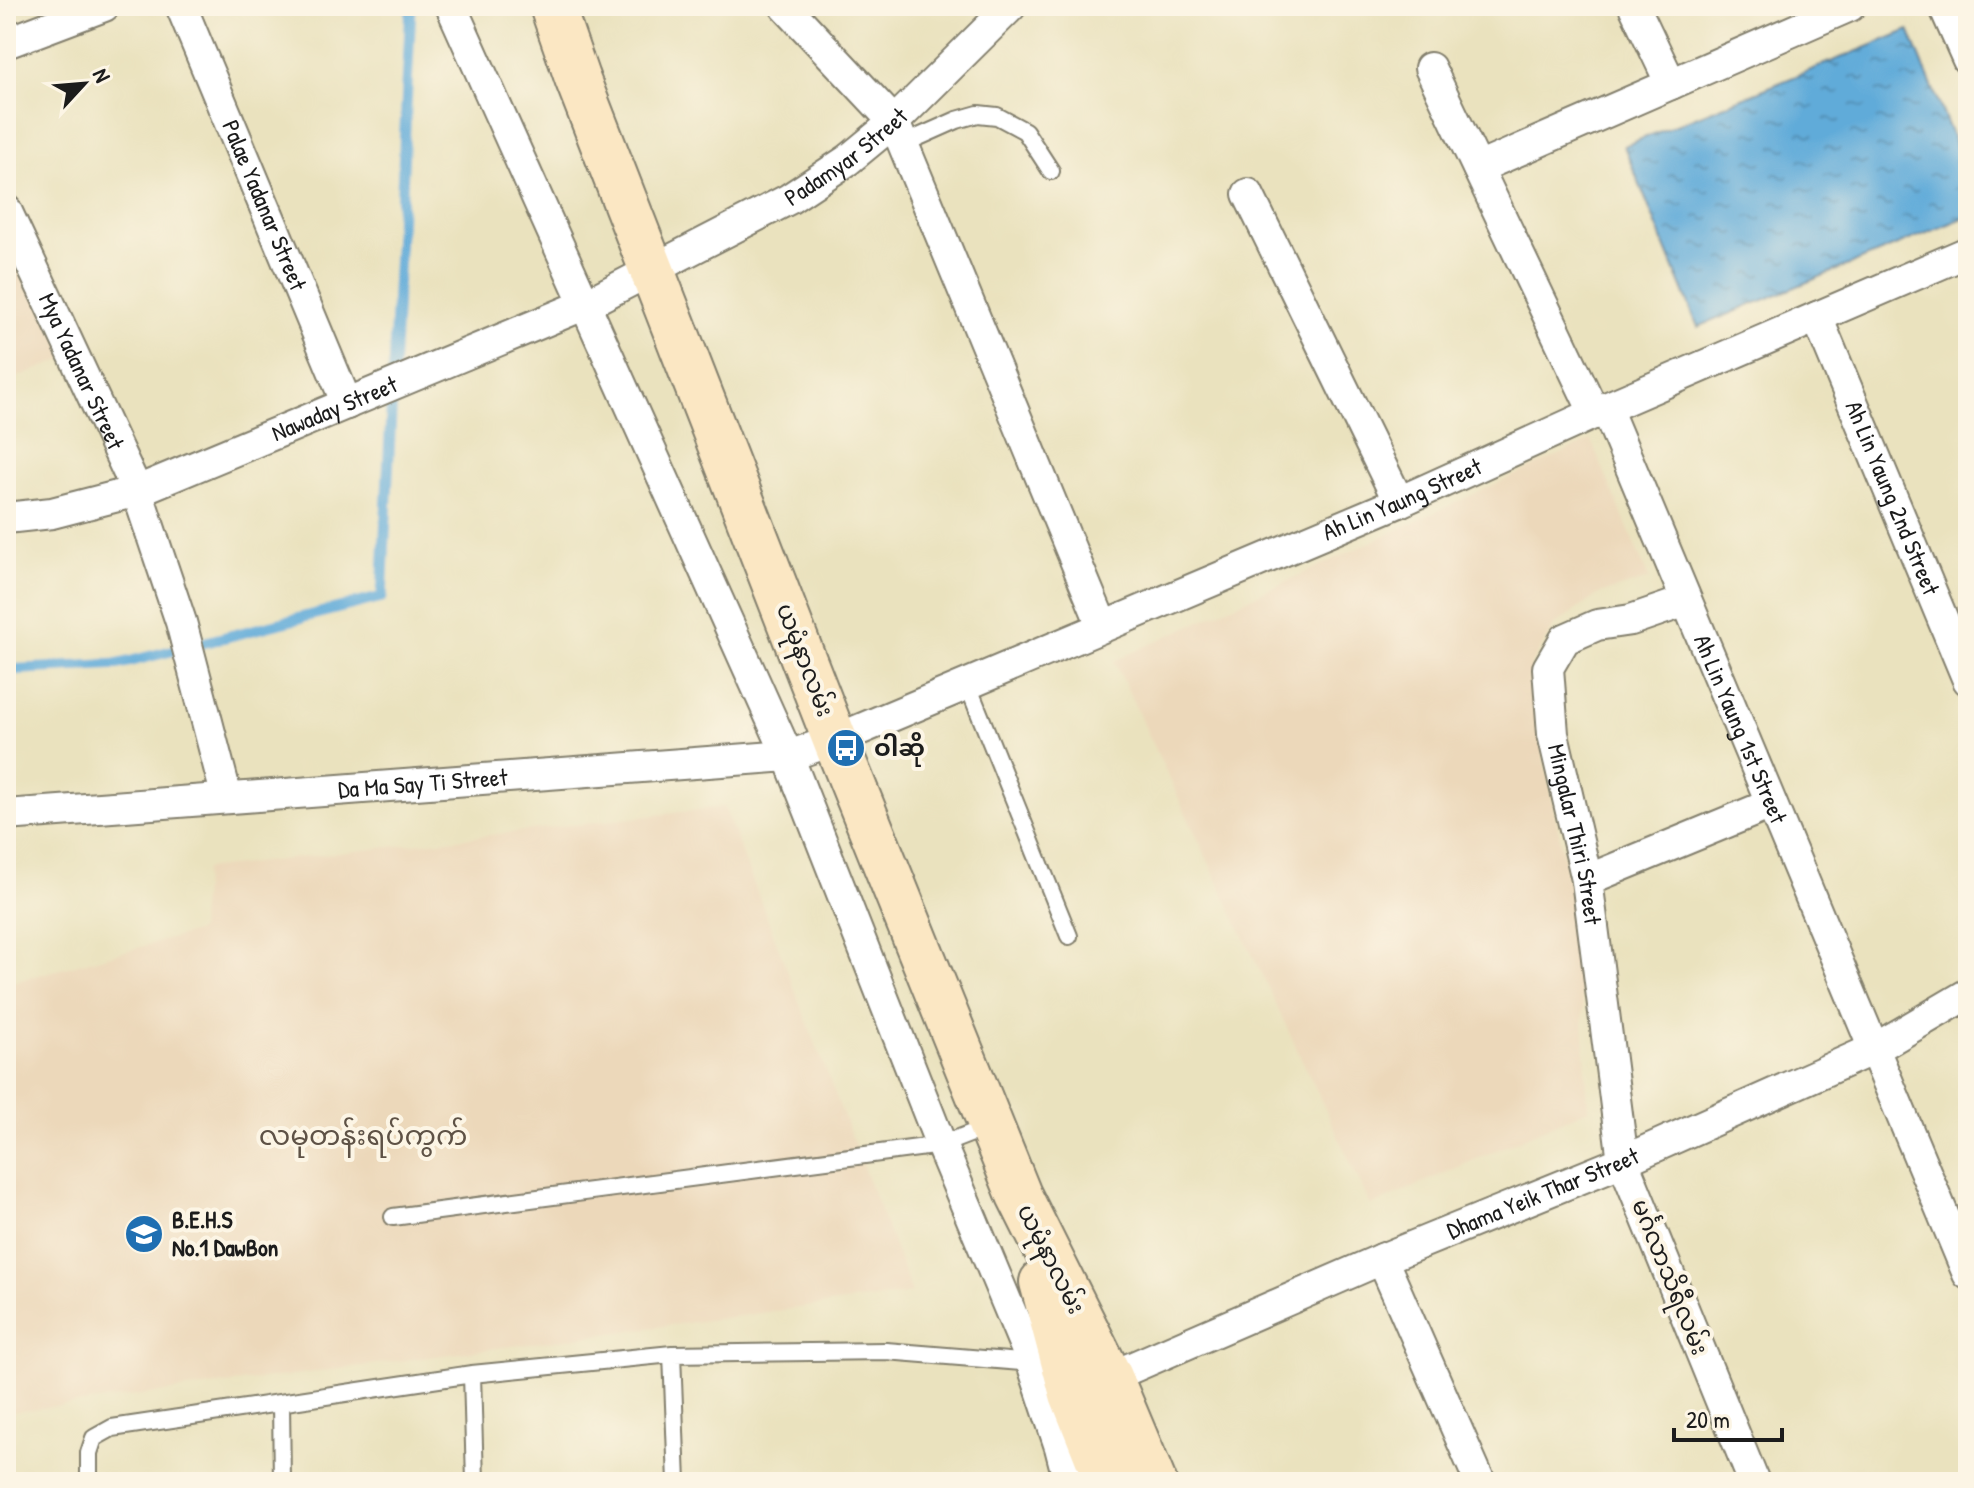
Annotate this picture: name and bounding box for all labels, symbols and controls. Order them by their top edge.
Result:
north arrow [44,44,124,124]
text: N [86,63,118,87]
street label: Padamyar Street [778,100,915,213]
street label: Palae Yadanar Street [215,115,315,296]
street label: Mya Yadanar Street [32,287,133,455]
street label: Nawaday Street [266,367,402,448]
street label: Ah Lin Yaung 2nd Street [1839,396,1948,600]
street label: Ah Lin Yaung Street [1317,449,1487,547]
street label: ယမုံနာလမ်း [766,598,842,723]
street label: Ah Lin Yaung 1st Street [1687,629,1795,829]
bus stop icon: ဝါဆို [825,727,867,769]
place label: ဝါဆို [874,731,925,767]
street label: Mingalar Thiri Street [1541,741,1610,927]
street label: Da Ma Say Ti Street [337,760,509,805]
district label: လမုတန်းရပ်ကွက် [259,1116,467,1158]
street label: Dhama Yeik Thar Street [1442,1139,1644,1246]
street label: မင်္ဂလာသိရီလမ်း [1621,1194,1717,1361]
street label: ယမုံနာလမ်း [1007,1198,1093,1321]
place label: B.E.H.S No.1 DawBon [172,1203,279,1263]
school or university icon: B.E.H.S No.1 DawBon [123,1213,165,1255]
scale bar [1674,1392,1782,1442]
text: 20 m [1686,1403,1730,1435]

